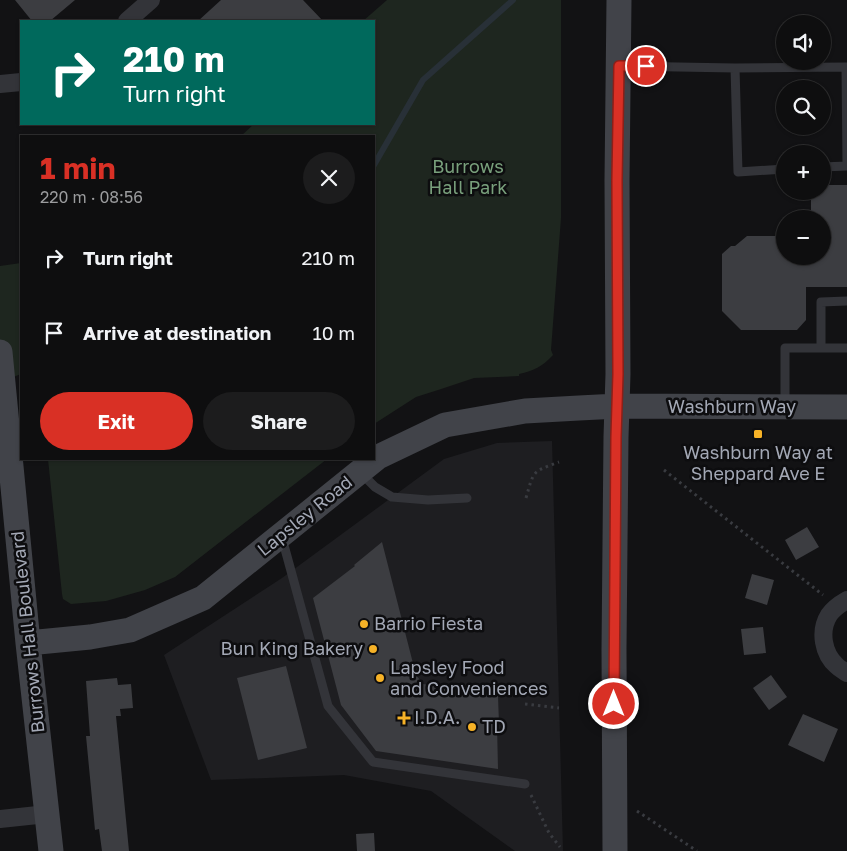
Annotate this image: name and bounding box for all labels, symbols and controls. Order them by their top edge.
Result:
map controls [776,15,831,265]
button: sound [776,15,831,70]
text: 210 m [123,38,225,80]
icon: right [40,40,105,105]
pin [625,45,667,87]
icon: arrive [632,52,660,80]
text: Turn right [123,80,226,107]
button: search [776,80,831,135]
button: + [776,145,831,200]
text: 1 min [40,150,116,186]
button: close [303,152,355,204]
park label: Burrows Hall Park [429,155,507,198]
text: 220 m · 08:56 [40,187,143,207]
button: − [776,210,831,265]
icon: right [40,244,68,272]
text: Turn right [83,246,173,269]
text: 210 m [301,246,355,269]
icon: arrive [40,319,68,347]
text: Arrive at destination [83,321,271,344]
text: 10 m [312,321,355,344]
button: Exit [40,392,193,450]
button: Share [203,392,355,450]
street label: Washburn Way [668,395,796,417]
marker: Washburn Way at Sheppard Ave E [752,428,764,440]
place label: Washburn Way at Sheppard Ave E [683,441,833,484]
street label: Lapsley Road [253,470,356,560]
street label: Burrows Hall Boulevard [5,530,49,734]
place label: Barrio Fiesta [374,612,483,634]
marker: Barrio Fiesta [358,618,370,630]
place label: Bun King Bakery [220,637,363,659]
marker: Bun King Bakery [367,643,379,655]
place label: Lapsley Food and Conveniences [390,656,548,699]
marker: Lapsley Food and Conveniences [374,672,386,684]
position arrow [587,677,639,729]
place label: I.D.A. [414,706,461,728]
marker: I.D.A. [398,712,410,724]
place label: TD [482,715,506,737]
marker: TD [466,721,478,733]

